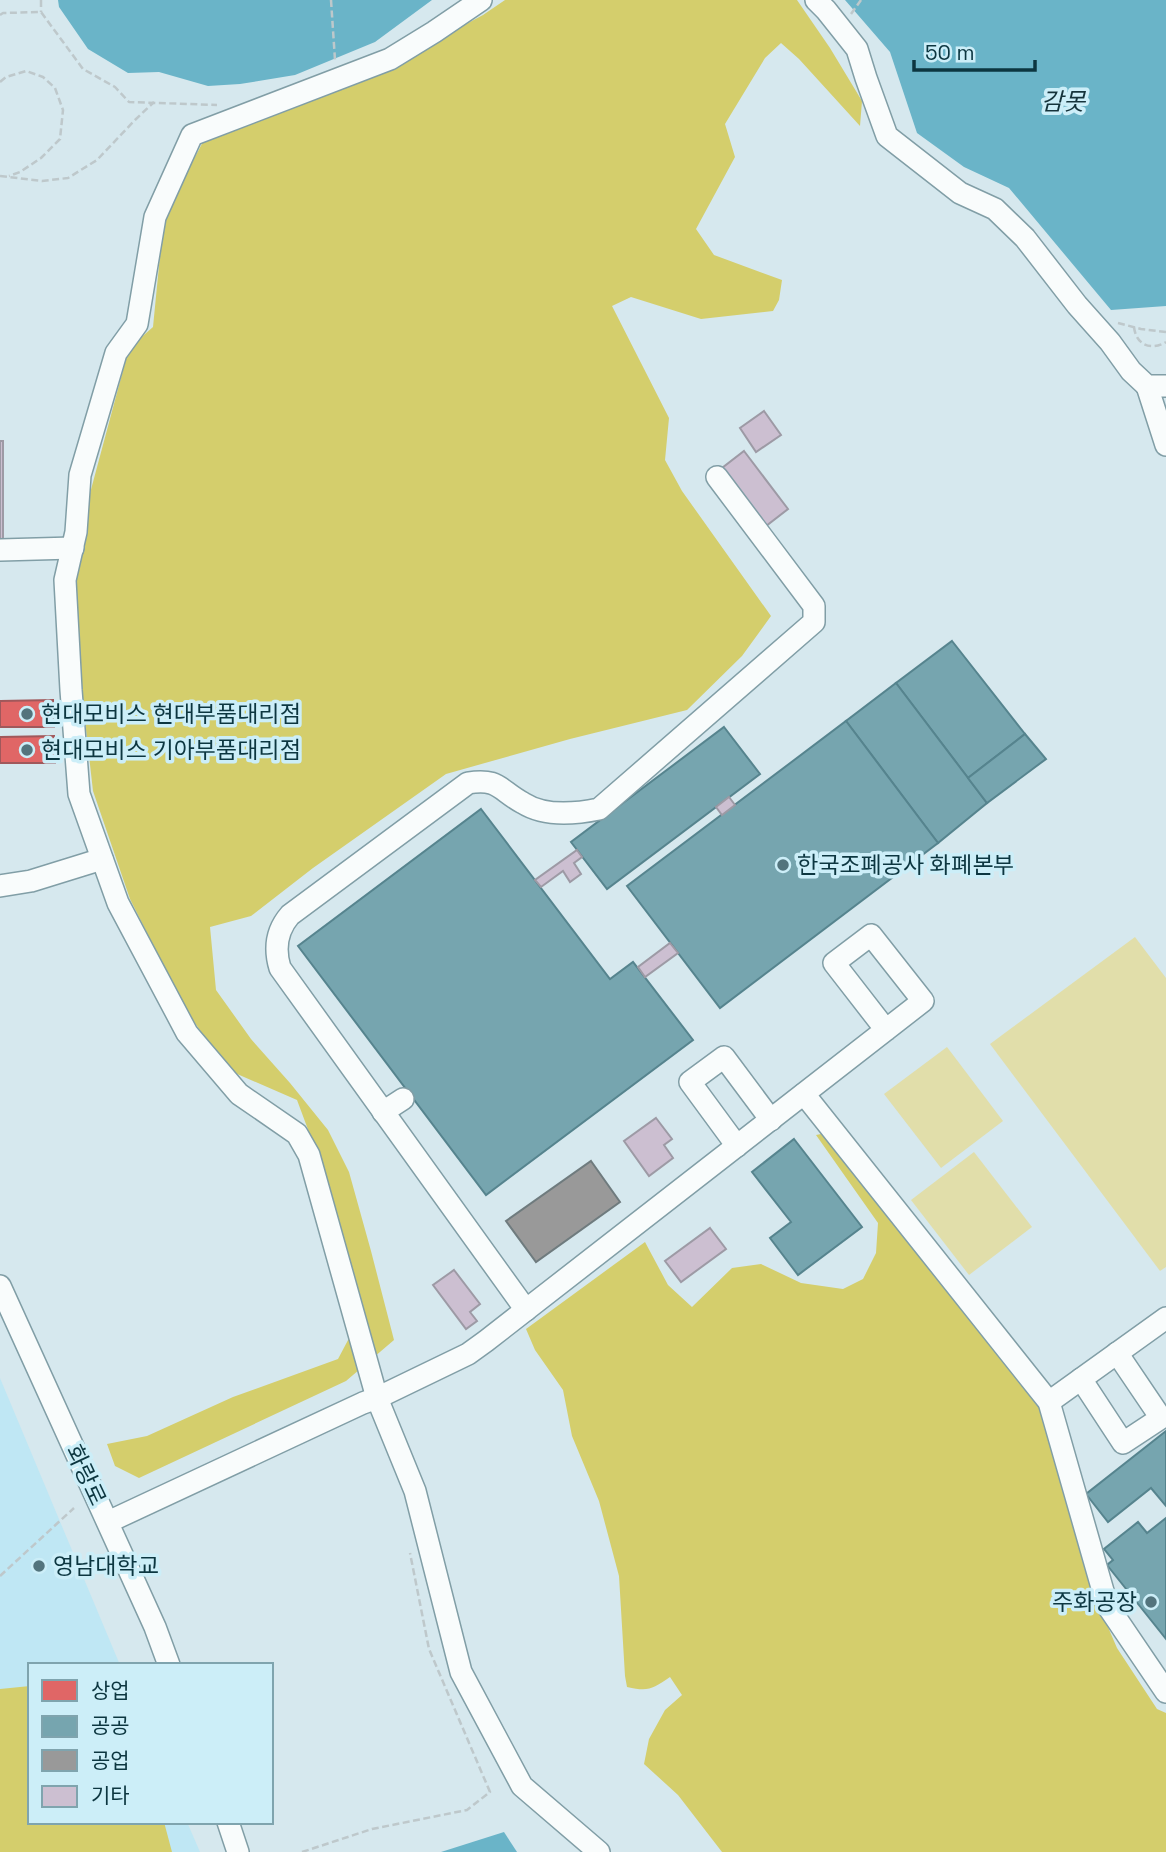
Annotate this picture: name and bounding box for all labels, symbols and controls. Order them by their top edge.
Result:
scale bar [914,28,1035,72]
text: 50 m [925,39,975,66]
water label: 감못 [1041,86,1087,117]
place label: 현대모비스 현대부품대리점 [41,699,301,729]
marker: 현대모비스 현대부품대리점 [19,706,35,722]
place label: 현대모비스 기아부품대리점 [41,735,301,765]
marker: 현대모비스 기아부품대리점 [19,742,35,758]
place label: 한국조폐공사 화폐본부 [797,850,1015,880]
marker: 한국조폐공사 화폐본부 [775,857,791,873]
street label: 화랑로 [59,1440,113,1510]
place label: 영남대학교 [53,1551,159,1581]
marker: 영남대학교 [31,1558,47,1574]
place label: 주화공장 [1052,1587,1137,1617]
marker: 주화공장 [1143,1594,1159,1610]
legend [28,1663,273,1824]
text: 상업 [91,1677,130,1704]
text: 공공 [91,1712,130,1739]
text: 공업 [91,1747,130,1774]
text: 기타 [91,1782,130,1809]

